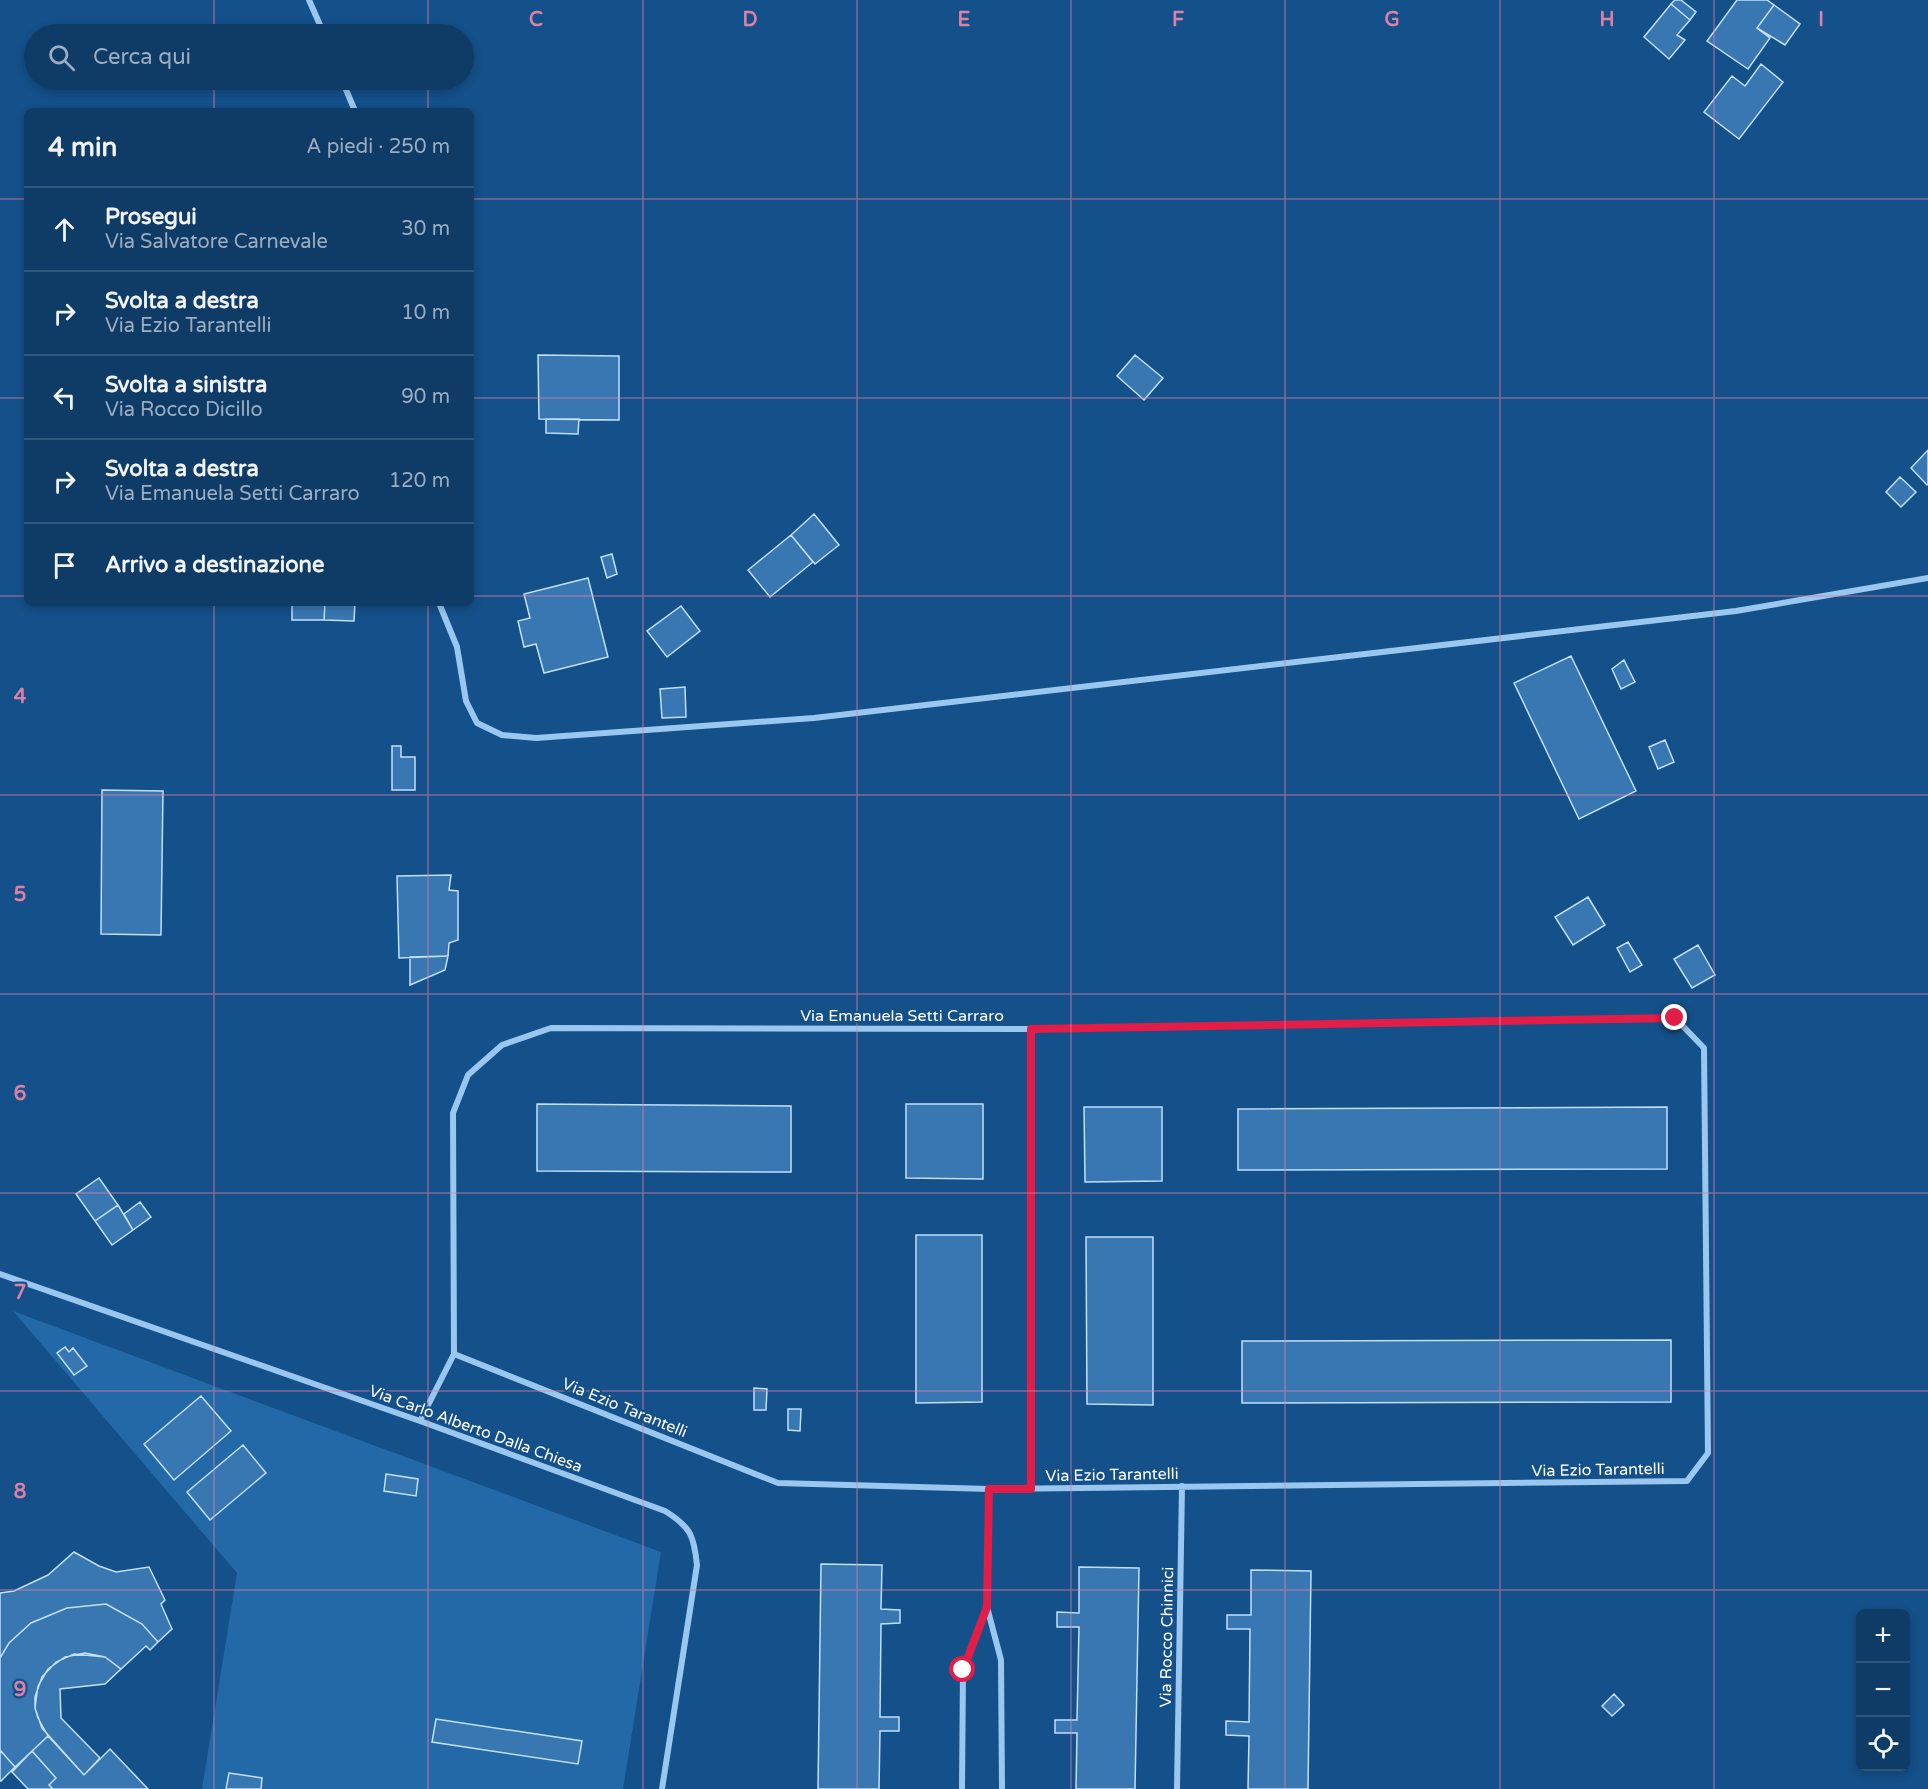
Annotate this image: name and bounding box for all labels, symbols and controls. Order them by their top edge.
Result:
text: C [529,8,543,32]
text: D [742,8,758,32]
text: E [958,8,971,32]
text: F [1172,8,1184,32]
text: G [1384,8,1400,32]
text: H [1599,8,1615,32]
text: I [1818,8,1824,32]
search box [24,24,474,90]
icon: search [45,41,78,74]
text: Cerca qui [93,44,191,70]
text: 4 min [48,132,117,163]
text: A piedi · 250 m [307,135,450,159]
text: Prosegui [105,204,197,230]
icon: ahead [48,213,81,246]
text: 30 m [401,217,450,241]
text: Via Salvatore Carnevale [105,230,328,254]
text: Svolta a destra [105,288,259,314]
icon: right [48,297,81,330]
text: 10 m [401,301,450,325]
text: Via Ezio Tarantelli [105,314,272,338]
text: Svolta a sinistra [105,372,267,398]
icon: left [48,381,81,414]
text: 90 m [401,385,450,409]
text: Via Rocco Dicillo [105,398,263,422]
text: Svolta a destra [105,456,259,482]
icon: right [48,465,81,498]
text: 120 m [389,469,450,493]
text: Via Emanuela Setti Carraro [105,482,360,506]
icon: arrive [48,549,81,582]
text: Arrivo a destinazione [105,552,324,578]
text: 4 [14,685,27,709]
text: 5 [14,883,26,907]
route end [1661,1004,1687,1030]
street label: Via Emanuela Setti Carraro [800,1006,1004,1026]
text: 6 [14,1082,26,1106]
text: 7 [14,1281,26,1305]
street label: Via Ezio Tarantelli [559,1374,690,1442]
street label: Via Carlo Alberto Dalla Chiesa [366,1381,585,1477]
street label: Via Ezio Tarantelli [1531,1459,1665,1481]
street label: Via Ezio Tarantelli [1045,1464,1179,1486]
text: 8 [14,1480,26,1504]
street label: Via Rocco Chinnici [1156,1566,1178,1708]
map controls [1856,1609,1910,1771]
button: + [1856,1609,1910,1663]
route start [949,1656,975,1682]
button: − [1856,1663,1910,1717]
text: 9 [14,1678,26,1702]
button: locate [1856,1717,1910,1771]

